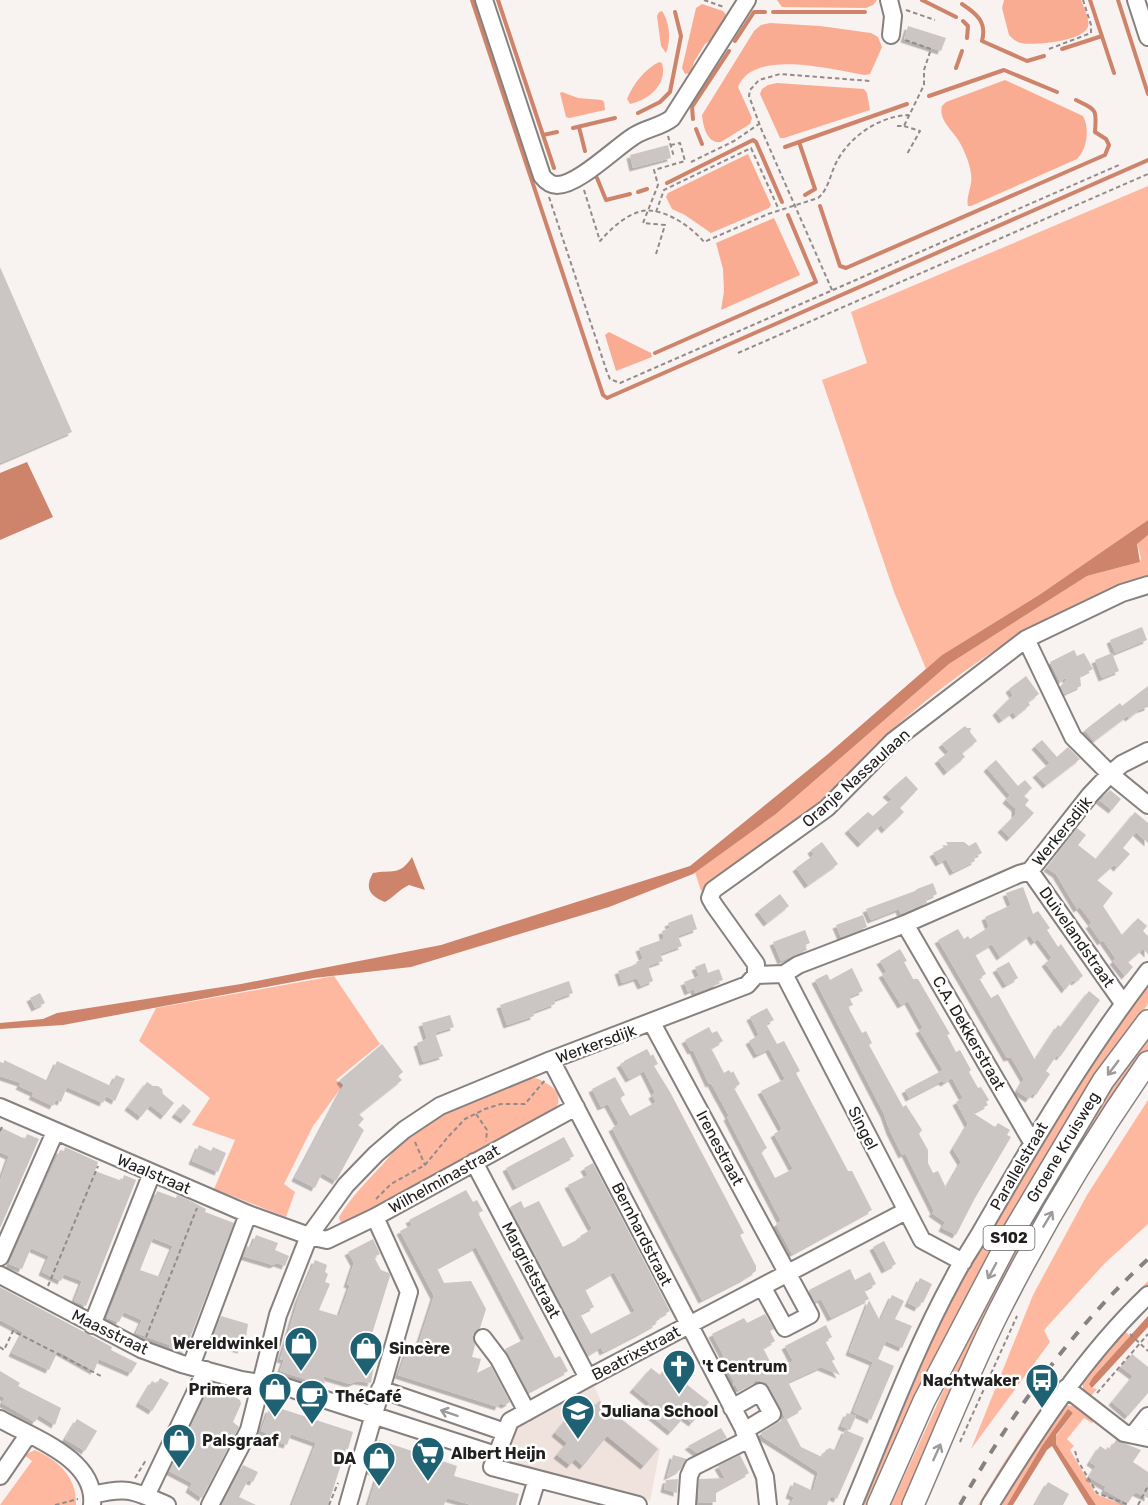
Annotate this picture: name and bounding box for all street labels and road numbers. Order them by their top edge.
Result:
street label: Oranje Nassaulaan [798,725,914,831]
street label: Werkersdijk [1028,792,1096,870]
street label: Duivelandstraat [1035,883,1119,991]
street label: C.A. Dekkerstraat [929,973,1009,1093]
street label: Werkersdijk [553,1020,640,1067]
street label: Groene Kruisweg [1022,1088,1104,1206]
street label: Singel [844,1103,882,1153]
street label: Irenestraat [692,1107,748,1189]
street label: Parallelstraat [986,1119,1052,1213]
street label: Wilhelminastraat [385,1141,503,1217]
street label: Waalstraat [114,1150,194,1198]
street label: Bernhardstraat [608,1179,676,1289]
street label: Margrietstraat [498,1219,564,1321]
road number: S102 [984,1226,1034,1250]
street label: Maasstraat [69,1305,151,1359]
street label: Beatrixstraat [589,1322,683,1384]

